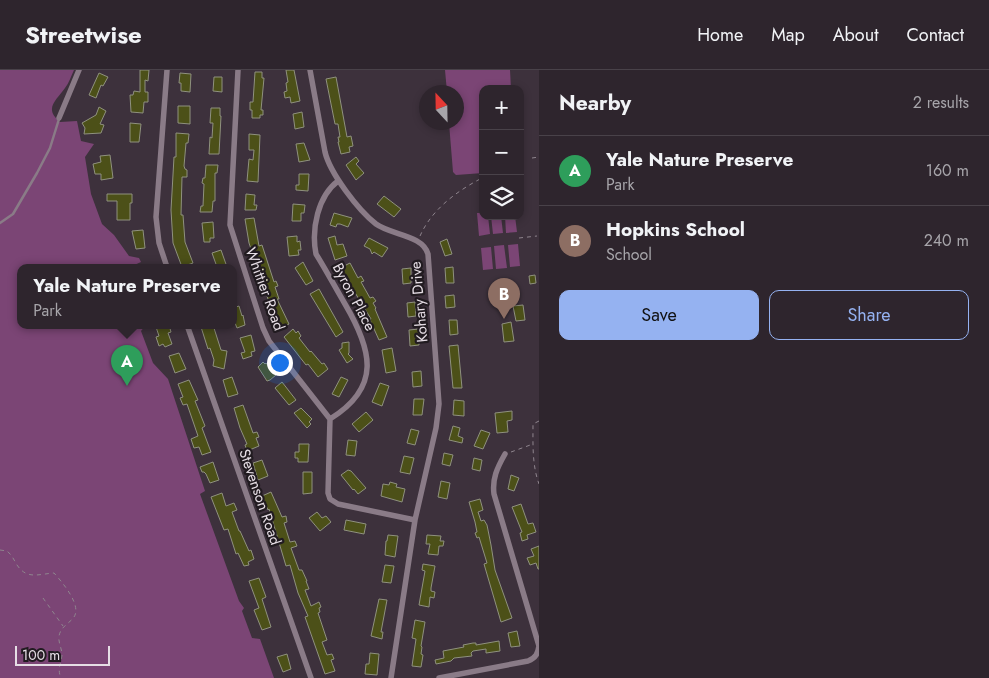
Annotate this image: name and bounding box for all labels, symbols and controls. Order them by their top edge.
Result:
text: Streetwise [25,17,142,52]
text: Home [697,22,743,48]
text: Map [771,22,805,48]
text: About [833,22,878,48]
text: Contact [906,22,964,48]
north arrow [419,85,464,130]
map controls [479,85,524,220]
button: + [479,85,524,130]
text: Nearby [559,88,631,118]
text: 2 results [913,91,969,114]
button: − [479,130,524,175]
text: Yale Nature Preserve [606,146,793,173]
text: A [569,159,581,182]
text: 160 m [926,159,969,182]
text: Park [606,173,635,196]
button: layers [479,175,524,220]
text: Hopkins School [606,216,745,243]
text: B [570,229,580,252]
text: 240 m [924,229,969,252]
text: School [606,243,652,266]
street label: Whittier Road [240,244,290,334]
street label: Byron Place [327,259,381,335]
street label: Kohary Drive [404,260,434,343]
popup [17,264,237,329]
text: Yale Nature Preserve [33,272,221,299]
pin: B [488,278,520,319]
button: Save [559,290,759,340]
button: Share [769,290,969,340]
text: Park [33,299,62,322]
pin: A [111,345,143,386]
your location [267,350,293,376]
street label: Stevenson Road [233,446,287,548]
scale bar [15,643,110,666]
text: 100 m [22,645,60,665]

